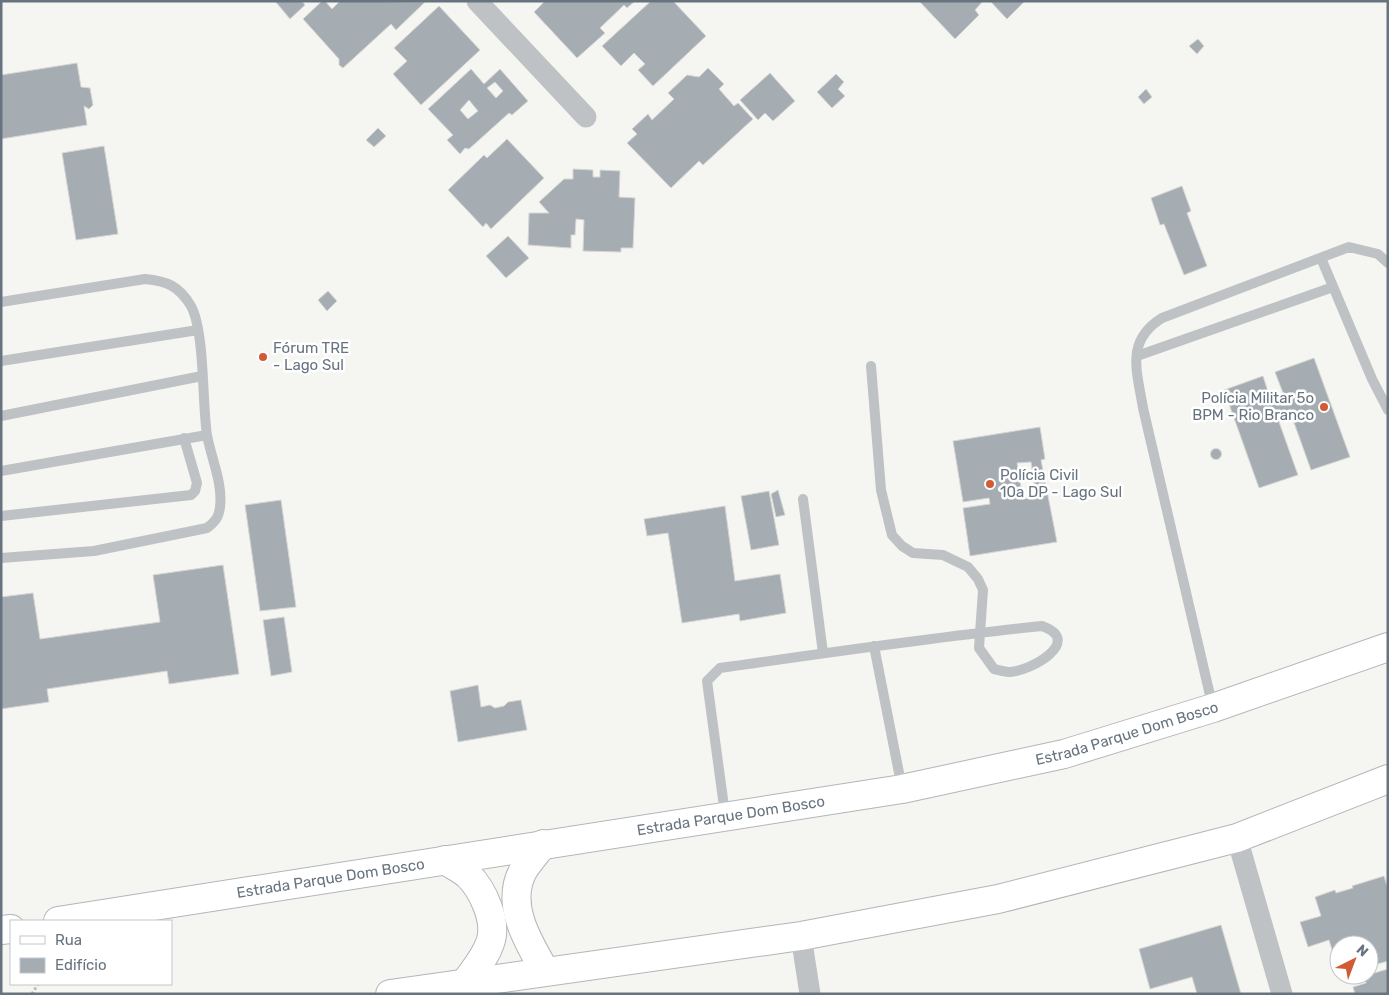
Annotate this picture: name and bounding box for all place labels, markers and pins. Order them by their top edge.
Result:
place label: Fórum TRE - Lago Sul [273,339,349,374]
marker: Fórum TRE - Lago Sul [257,351,269,363]
place label: Polícia Militar 5o BPM - Rio Branco [1192,389,1314,424]
marker: Polícia Militar 5o BPM - Rio Branco [1318,401,1330,413]
place label: Polícia Civil 10a DP - Lago Sul [1000,466,1122,501]
marker: Polícia Civil 10a DP - Lago Sul [984,478,996,490]

